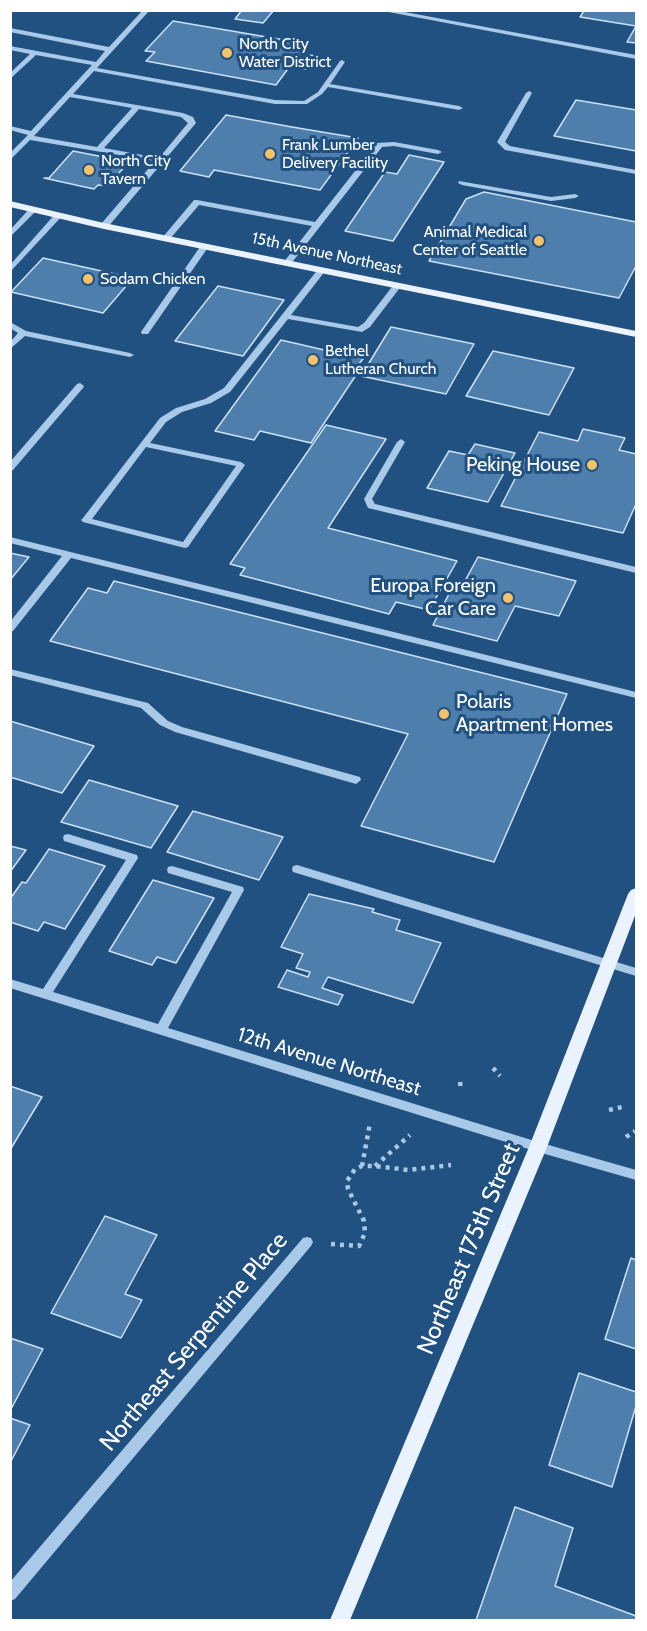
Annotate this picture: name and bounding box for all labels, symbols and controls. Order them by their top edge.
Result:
place label: North City Water District [239,34,331,72]
marker: North City Water District [220,46,234,60]
place label: Frank Lumber Delivery Facility [282,135,388,173]
marker: Frank Lumber Delivery Facility [263,147,277,161]
place label: North City Tavern [101,151,171,189]
marker: North City Tavern [82,163,96,177]
place label: Animal Medical Center of Seattle [413,222,527,260]
street label: 15th Avenue Northeast [250,229,404,279]
marker: Animal Medical Center of Seattle [532,234,546,248]
place label: Sodam Chicken [100,269,205,289]
marker: Sodam Chicken [81,272,95,286]
place label: Bethel Lutheran Church [325,341,436,379]
marker: Bethel Lutheran Church [306,353,320,367]
place label: Peking House [466,453,580,477]
marker: Peking House [585,458,599,472]
place label: Europa Foreign Car Care [370,574,496,621]
marker: Europa Foreign Car Care [501,591,515,605]
place label: Polaris Apartment Homes [456,690,613,737]
marker: Polaris Apartment Homes [437,707,451,721]
street label: 12th Avenue Northeast [234,1023,424,1101]
street label: Northeast 175th Street [411,1139,527,1359]
street label: Northeast Serpentine Place [94,1227,294,1457]

